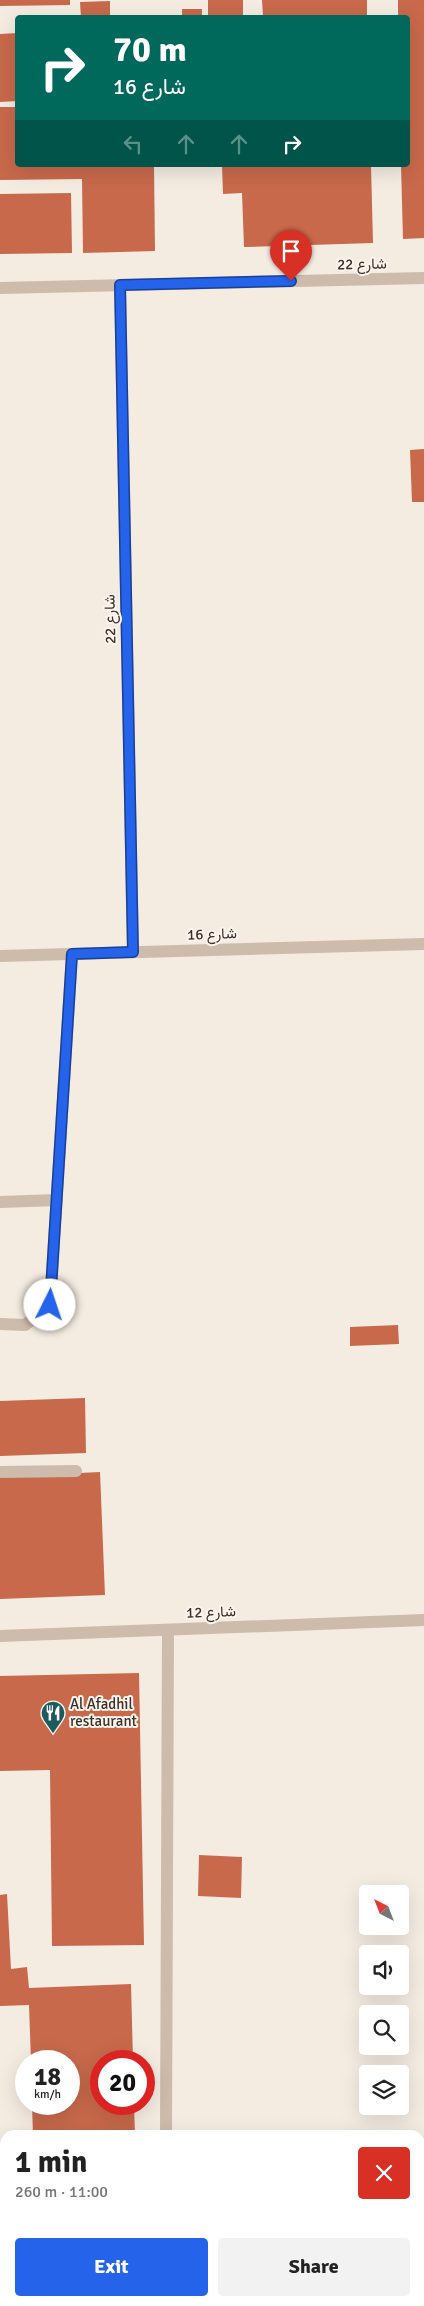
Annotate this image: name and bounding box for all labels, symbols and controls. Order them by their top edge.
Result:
text: 70 m [113,28,187,71]
icon: right [30,35,95,100]
text: شارع 16 [113,73,186,100]
icon: left [119,130,147,158]
icon: ahead [172,130,200,158]
icon: ahead [225,130,253,158]
icon: right [278,130,306,158]
pin [270,230,312,281]
icon: arrive [277,237,305,265]
street label: شارع 22 [337,255,387,275]
street label: شارع 22 [101,594,121,644]
street label: شارع 16 [187,924,237,946]
position arrow [23,1278,75,1330]
street label: شارع 12 [186,1602,236,1624]
place label: Al Afadhil restaurant [70,1695,137,1730]
restaurant icon: Al Afadhil restaurant [40,1700,66,1734]
north arrow [359,1885,409,1935]
map controls [359,1885,409,2115]
button: sound [359,1945,409,1995]
button: search [359,2005,409,2055]
speed limit sign: 20 [90,2050,155,2115]
text: 18 [34,2061,61,2092]
button: layers [359,2065,409,2115]
text: km/h [34,2087,61,2102]
text: 1 min [15,2144,87,2181]
button: close [358,2147,410,2199]
text: 260 m · 11:00 [15,2182,108,2202]
button: Exit [15,2238,208,2296]
button: Share [218,2238,410,2296]

